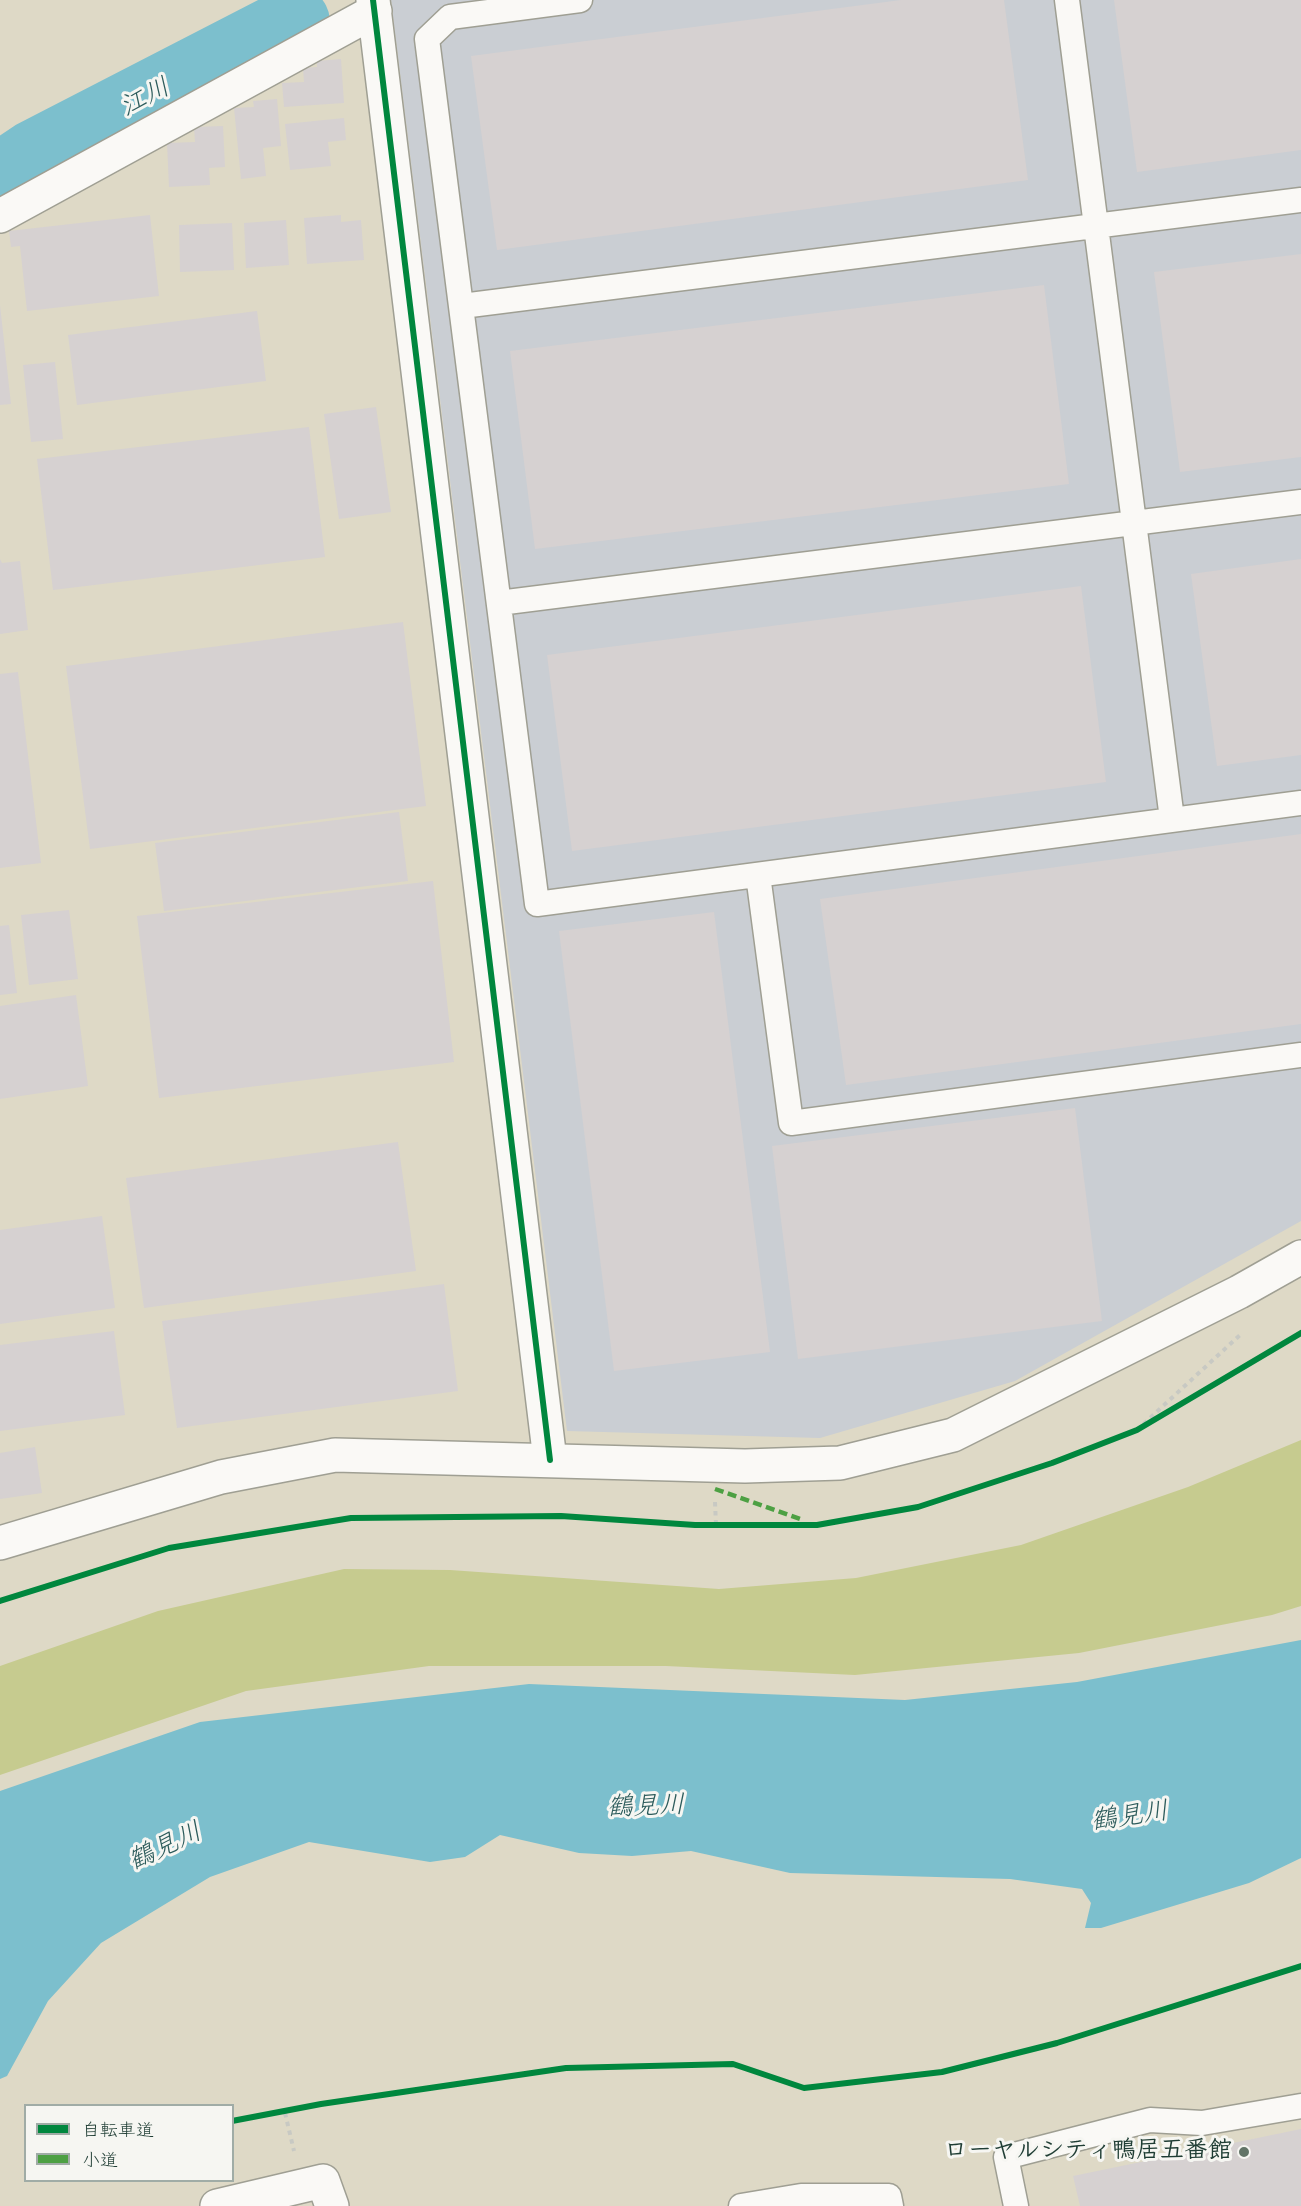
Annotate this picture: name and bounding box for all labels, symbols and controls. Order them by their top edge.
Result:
water label: 江川 [116,73,176,125]
water label: 鶴見川 [606,1791,686,1825]
water label: 鶴見川 [1089,1797,1171,1839]
water label: 鶴見川 [124,1817,208,1879]
legend [24,2104,234,2182]
text: 自転車道 [82,2119,154,2143]
place label: ローヤルシティ鴨居五番館 [944,2138,1232,2166]
marker: ローヤルシティ鴨居五番館 [1237,2145,1251,2159]
text: 小道 [82,2149,118,2173]

